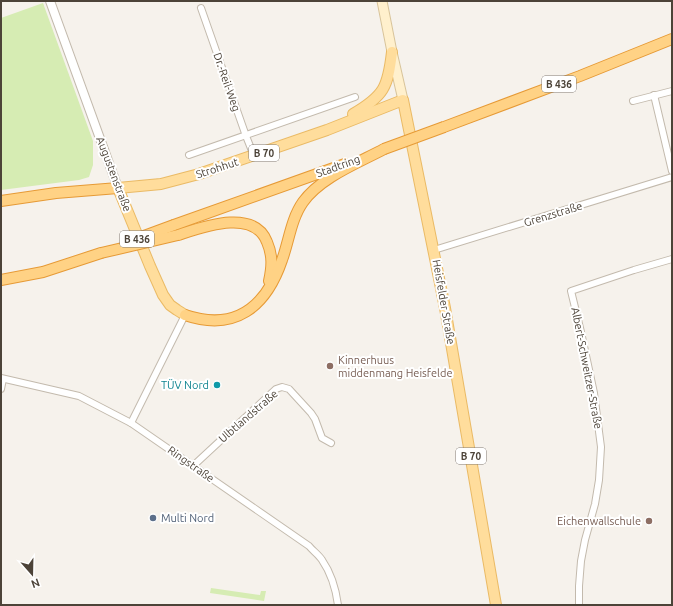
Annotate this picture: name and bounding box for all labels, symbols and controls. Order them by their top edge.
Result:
street label: Dr.-Reil-Weg [211,51,243,113]
road number: B 436 [542,76,576,92]
street label: Augustenstraße [94,135,134,213]
road number: B 70 [249,145,279,161]
street label: Stadtring [314,153,362,179]
street label: Strohhut [194,155,240,180]
street label: Grenzstraße [522,199,584,229]
road number: B 436 [120,231,154,247]
street label: Heisfelder Straße [431,259,457,345]
street label: Albert-Schweitzer-Straße [569,306,605,430]
place label: Kinnerhuus middenmang Heisfelde [338,354,453,379]
marker: Kinnerhuus middenmang Heisfelde [325,361,335,371]
place label: TÜV Nord [161,379,209,391]
marker: TÜV Nord [212,380,222,390]
street label: Ulbtlandstraße [216,387,280,445]
street label: Ringstraße [166,444,216,484]
road number: B 70 [456,448,486,464]
place label: Multi Nord [161,512,214,524]
marker: Multi Nord [148,513,158,523]
place label: Eichenwallschule [557,515,641,527]
marker: Eichenwallschule [644,516,654,526]
north arrow [12,554,52,594]
text: N [30,576,41,590]

